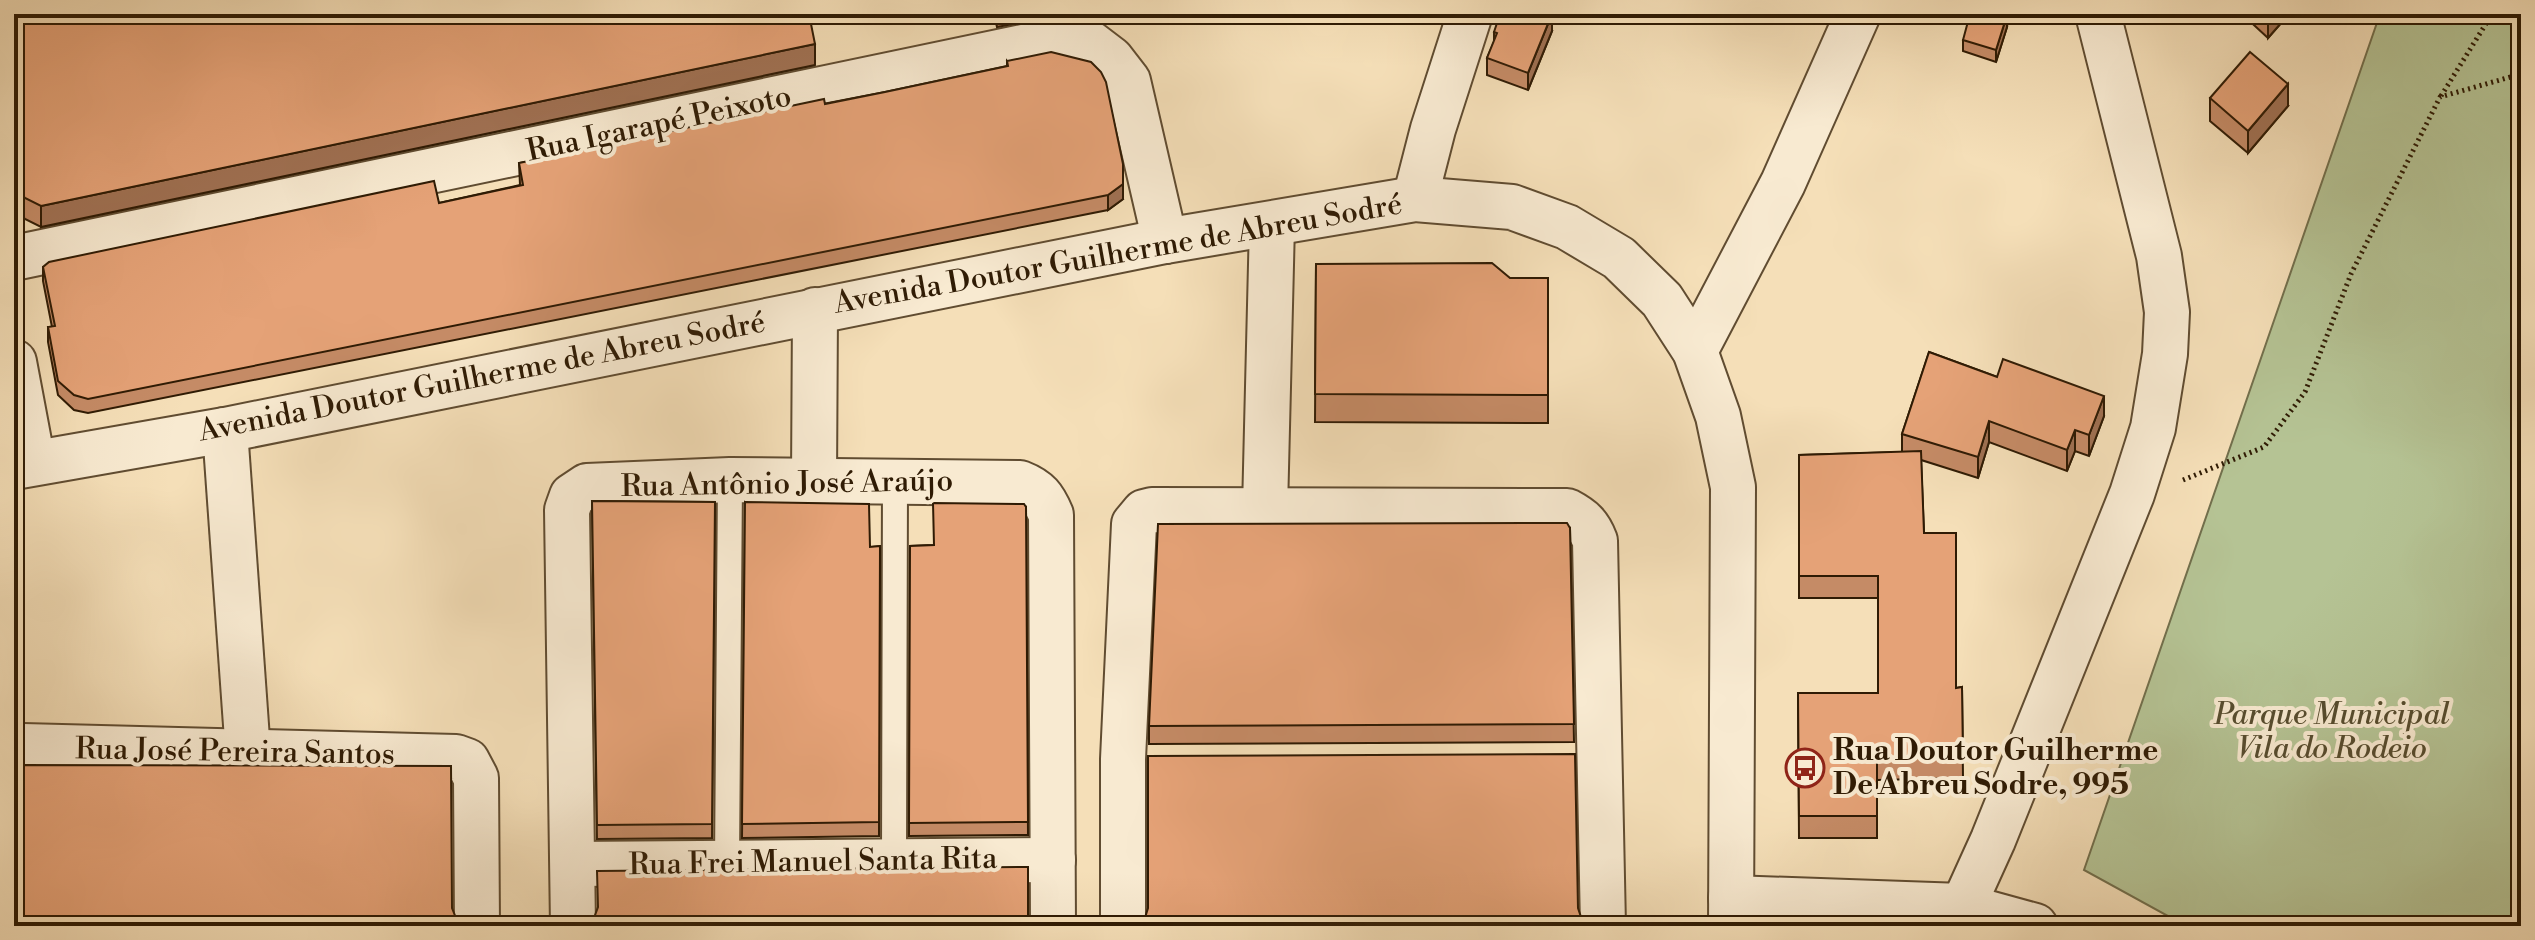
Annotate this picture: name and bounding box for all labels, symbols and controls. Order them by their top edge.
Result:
street label: Rua Igarapé Peixoto [523,77,795,171]
street label: Avenida Doutor Guilherme de Abreu Sodré [830,185,1405,323]
street label: Avenida Doutor Guilherme de Abreu Sodré [195,303,768,451]
street label: Rua Antônio José Araújo [621,462,953,506]
park label: Parque Municipal Vila do Rodeio [2213,696,2450,768]
street label: Rua José Pereira Santos [75,730,395,774]
place label: Rua Doutor Guilherme De Abreu Sodre, 995 [1833,732,2158,804]
bus stop icon: Rua Doutor Guilherme De Abreu Sodre, 995 [1784,747,1826,789]
street label: Rua Frei Manuel Santa Rita [628,840,998,884]

